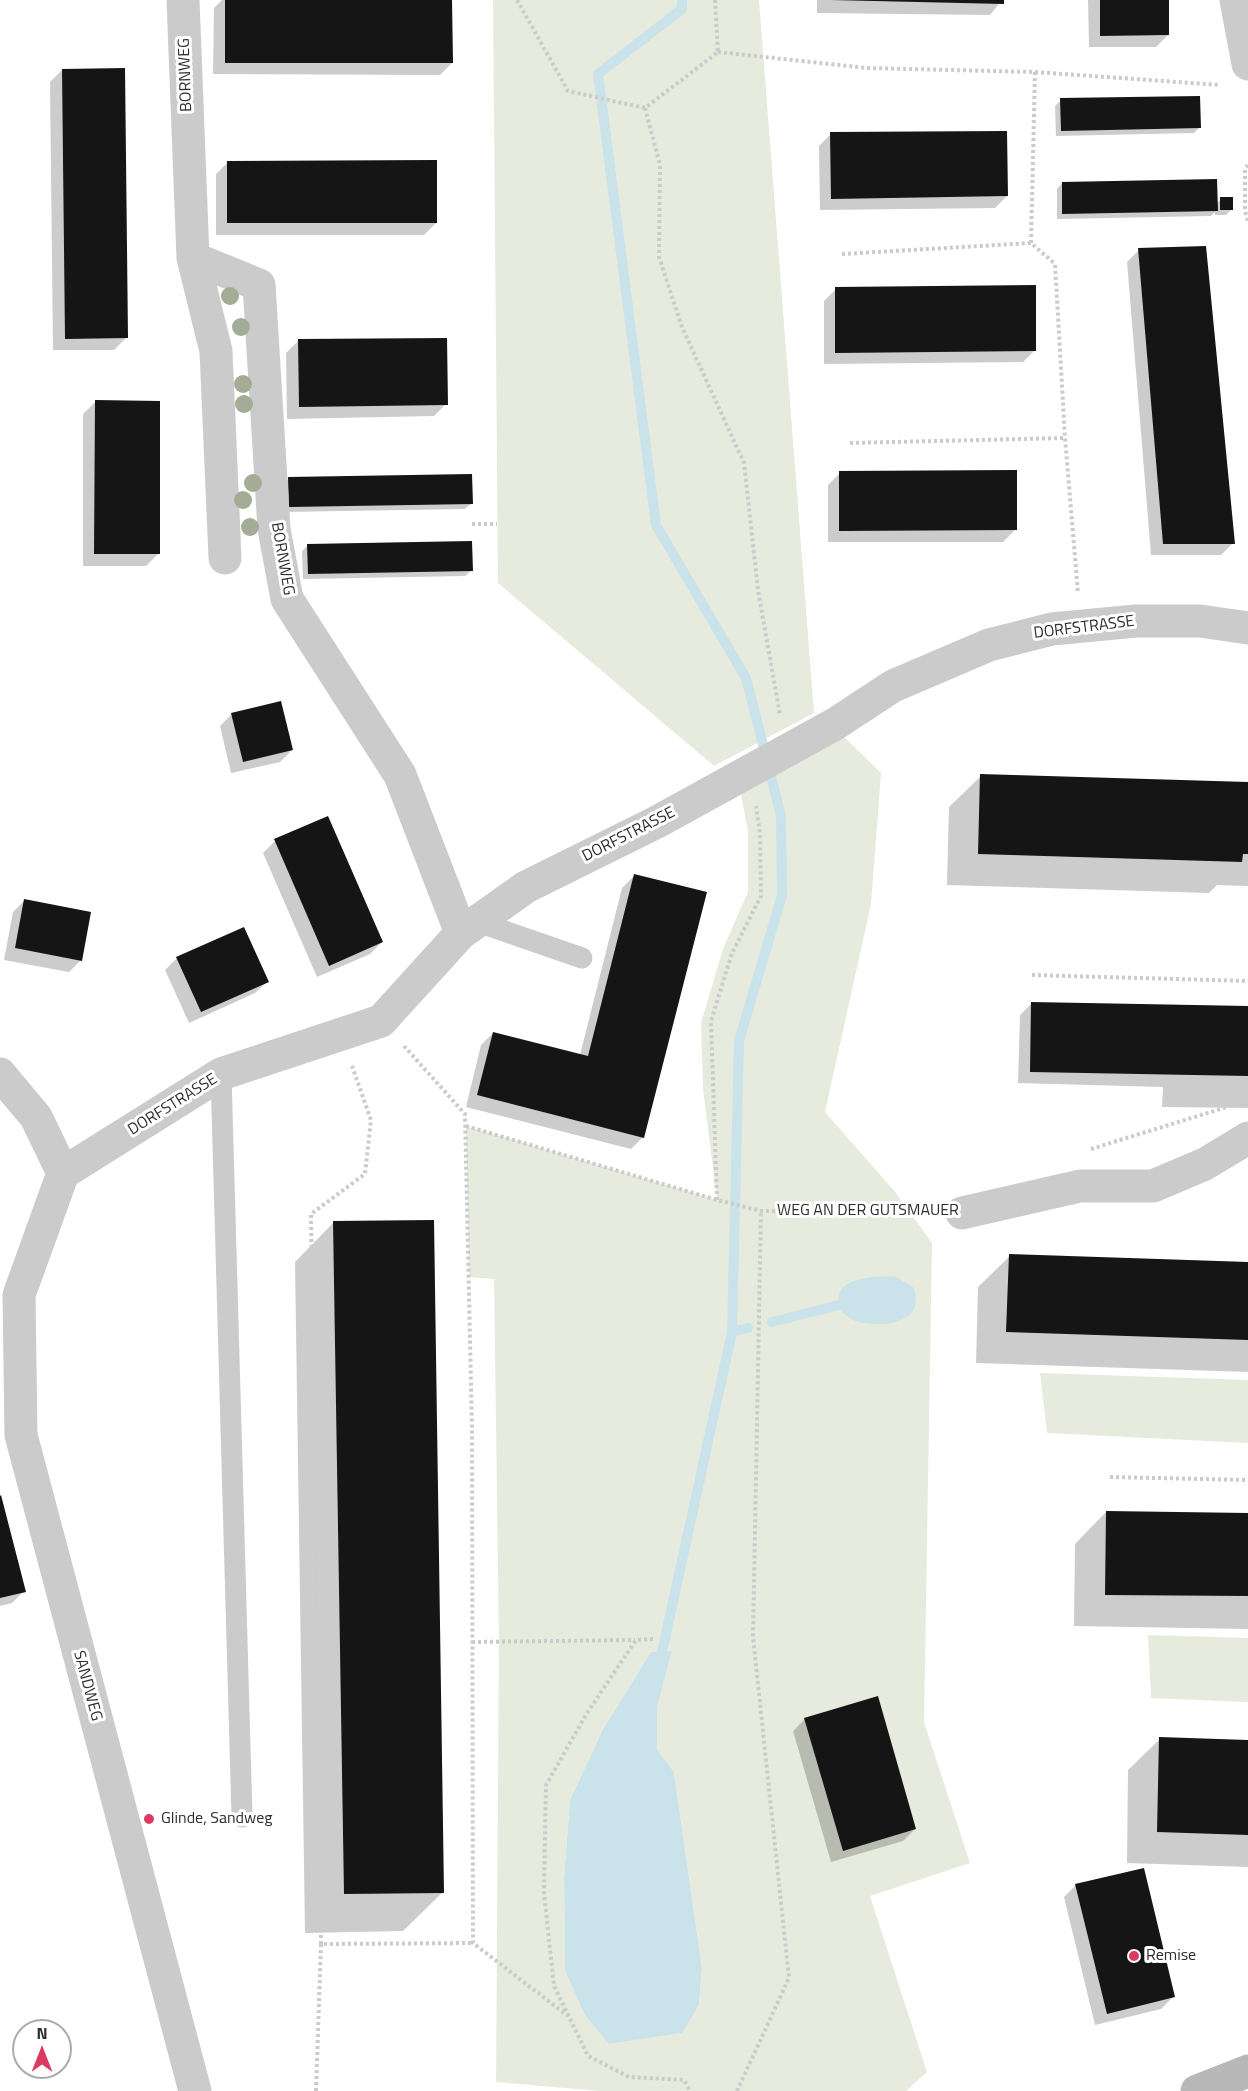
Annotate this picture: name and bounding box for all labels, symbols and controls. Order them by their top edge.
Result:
street label: BORNWEG [175,38,197,112]
street label: BORNWEG [266,521,298,597]
street label: DORFSTRASSE [1032,612,1136,644]
street label: DORFSTRASSE [579,803,679,867]
street label: DORFSTRASSE [125,1070,221,1140]
street label: WEG AN DER GUTSMAUER [777,1201,959,1221]
street label: SANDWEG [68,1649,106,1723]
place label: Glinde, Sandweg [161,1809,272,1829]
marker: Glinde, Sandweg [142,1812,156,1826]
place label: Remise [1146,1946,1196,1966]
marker: Remise [1127,1949,1141,1963]
north arrow [12,2019,72,2079]
text: N [36,2021,48,2045]

